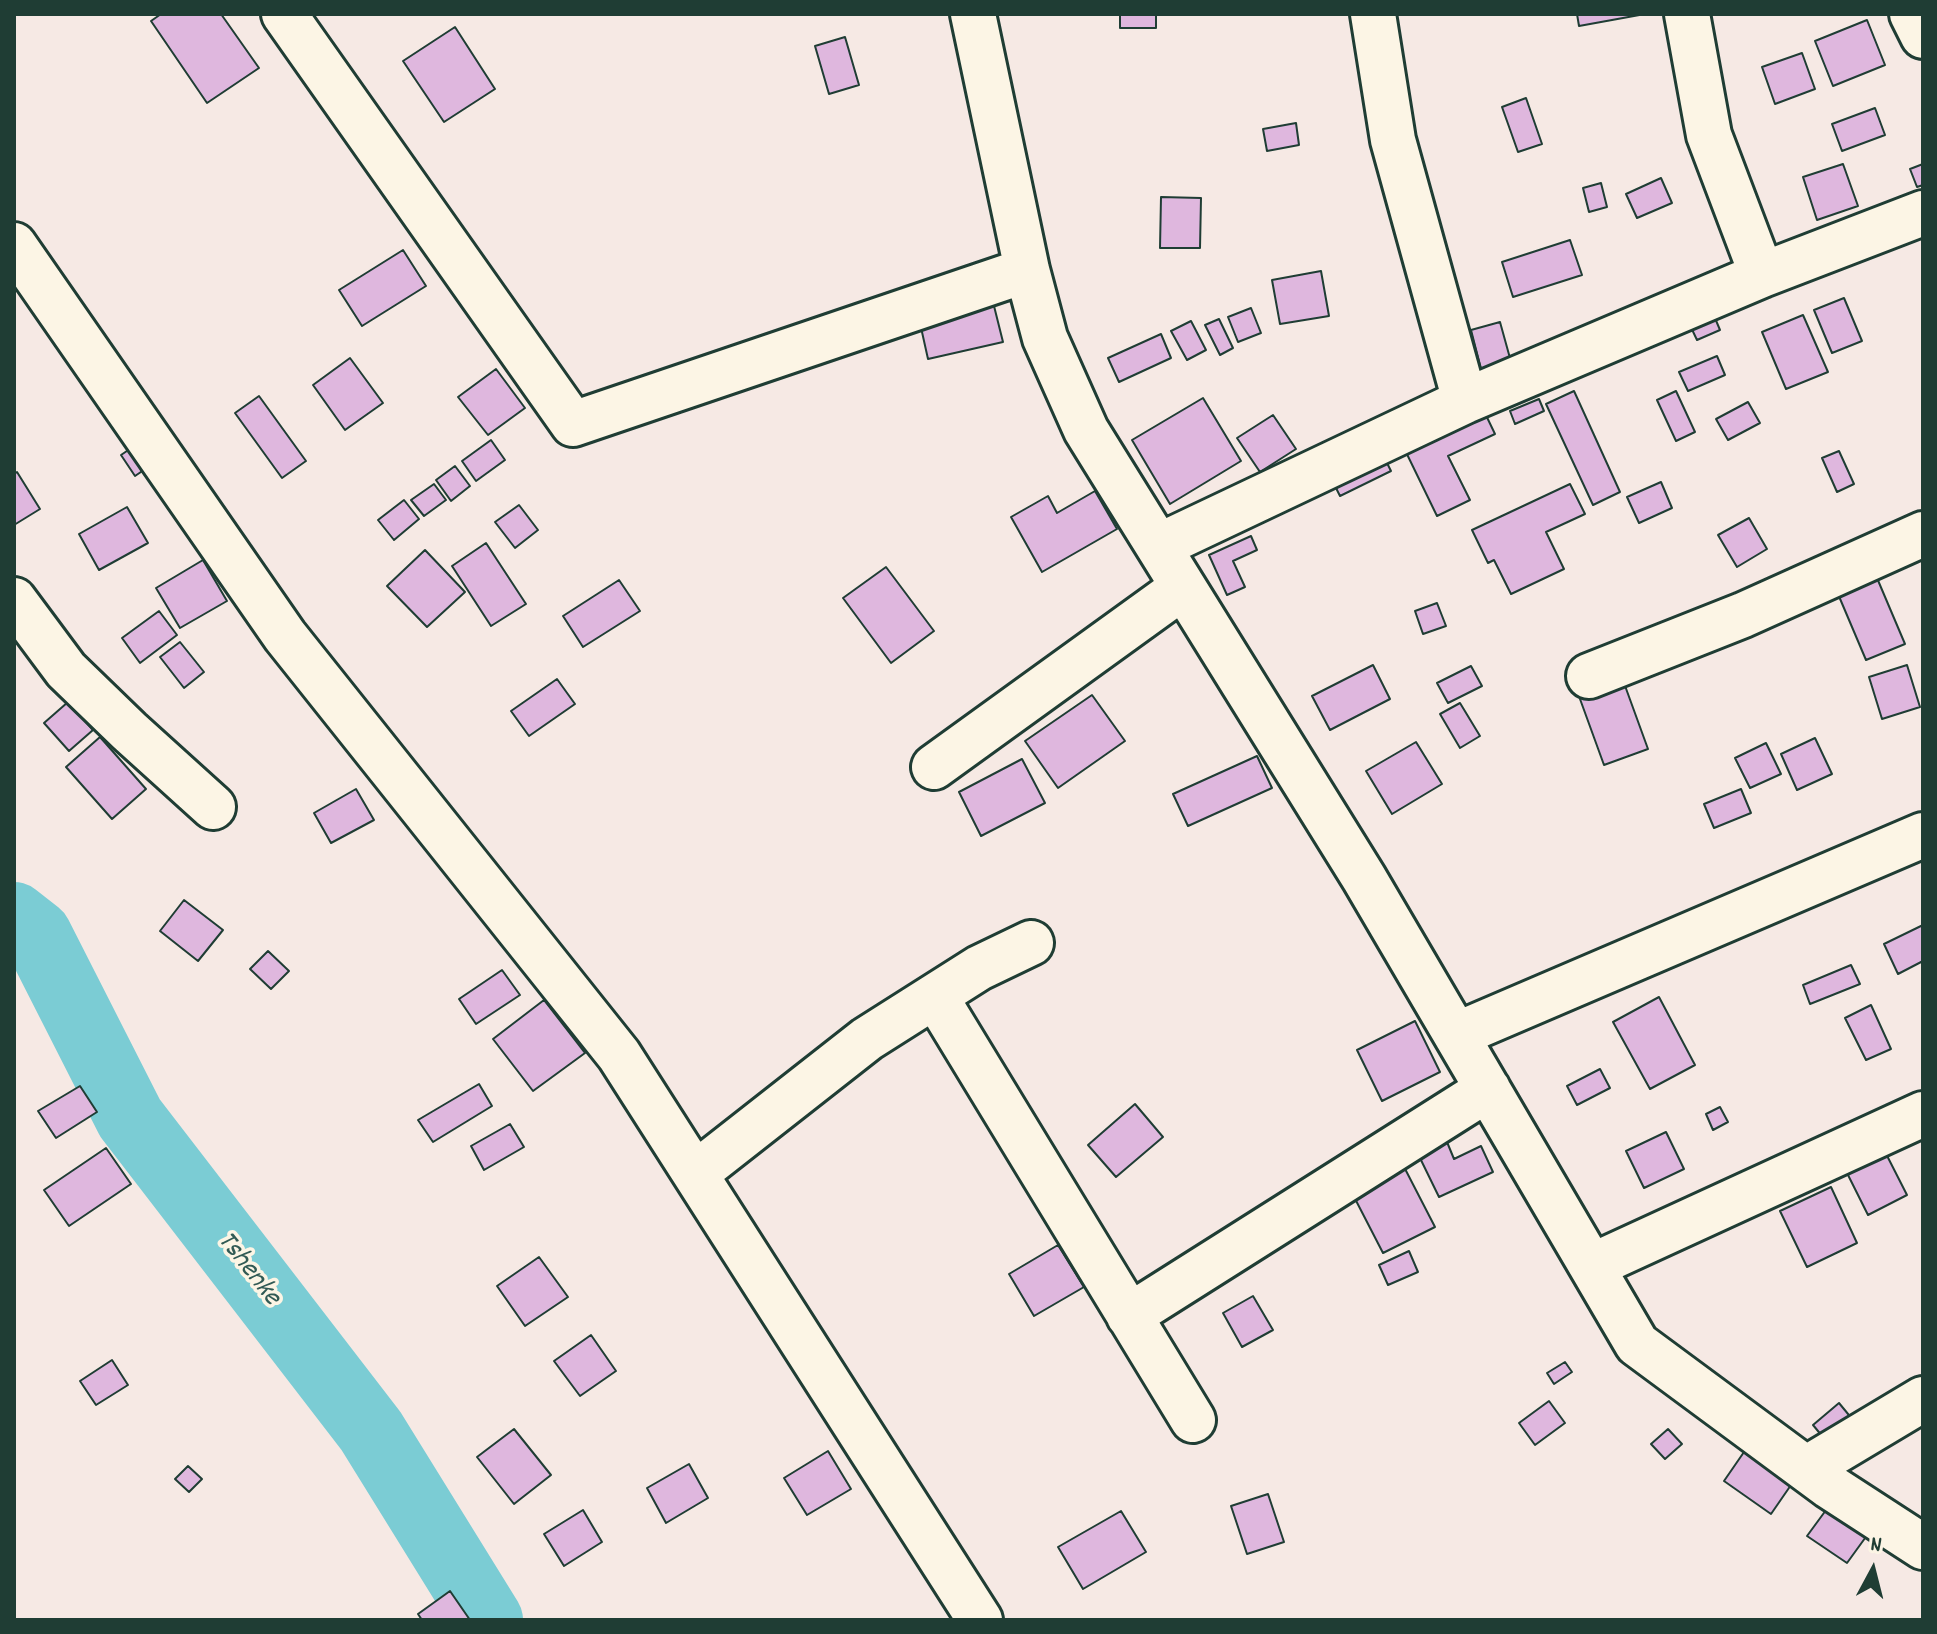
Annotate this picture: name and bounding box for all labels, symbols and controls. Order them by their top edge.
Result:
water label: Tshenke [208,1226,286,1314]
north arrow [1833,1530,1913,1610]
text: N [1869,1530,1883,1562]

